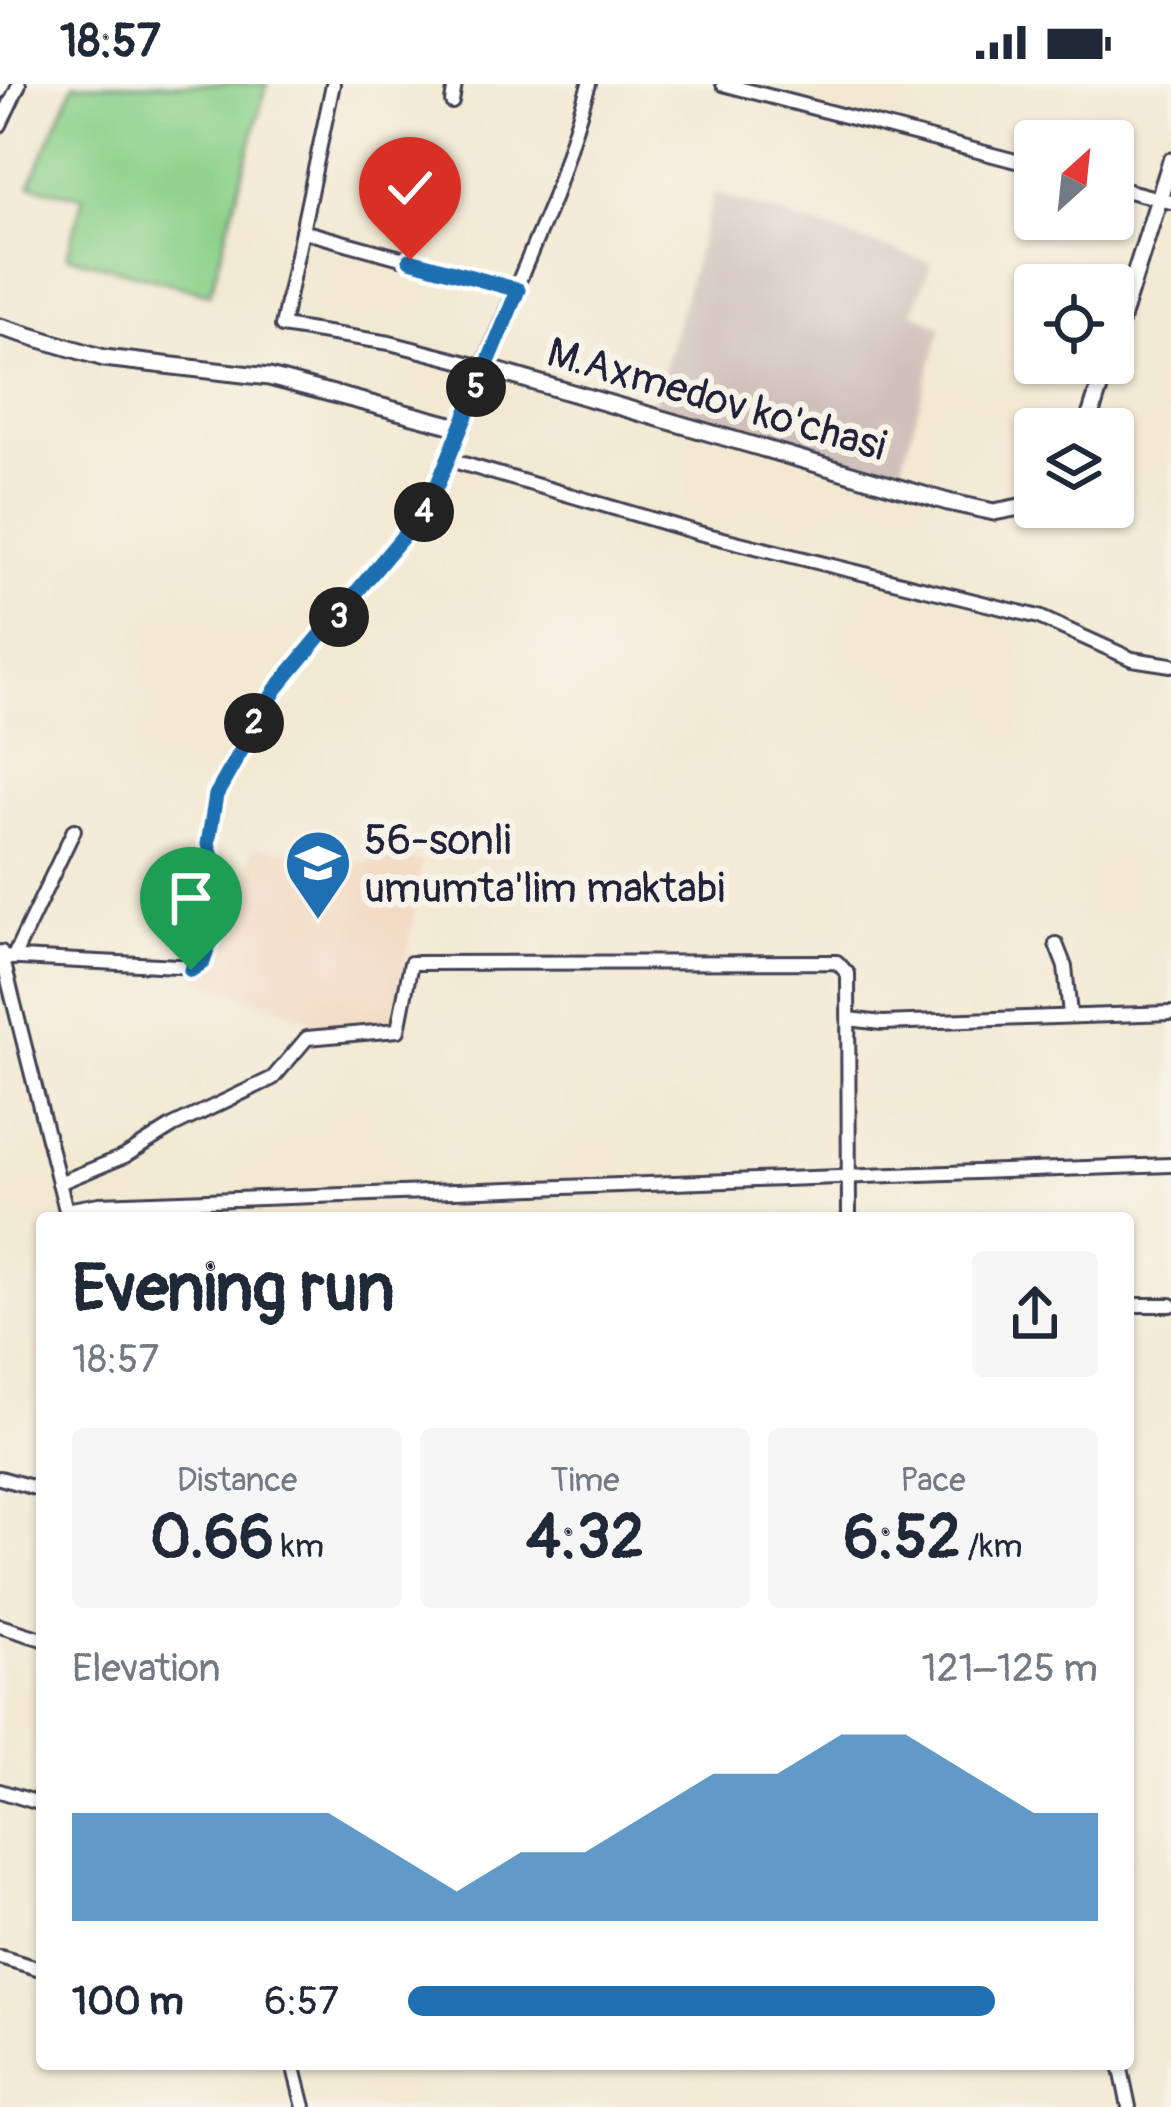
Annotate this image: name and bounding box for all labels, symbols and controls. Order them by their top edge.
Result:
text: 18:57 [60,14,161,70]
north arrow [1014,120,1134,240]
map controls [1014,120,1134,528]
pin [359,137,461,260]
icon: check [377,155,443,221]
button: locate [1014,264,1134,384]
street label: M.Axmedov ko'chasi [541,327,892,473]
pin: 5 [446,357,506,417]
text: 5 [467,366,485,407]
button: layers [1014,408,1134,528]
pin: 4 [394,482,454,542]
text: 4 [414,491,434,532]
pin: 3 [309,587,369,647]
text: 3 [330,596,348,637]
pin: 2 [224,693,284,753]
text: 2 [245,702,263,743]
place label: 56-sonli umumta'lim maktabi [364,815,725,915]
school or university icon: 56-sonli umumta'lim maktabi [283,828,353,922]
pin [140,847,242,970]
icon: arrive [158,865,224,931]
text: Evening run [72,1248,395,1331]
button: share [972,1251,1098,1377]
text: 18:57 [72,1335,159,1384]
text: Distance [177,1460,297,1501]
text: Time [551,1460,619,1501]
text: Pace [900,1460,966,1501]
text: 0.66 [150,1501,274,1576]
text: 4:32 [526,1501,644,1576]
text: 6:52 [843,1501,960,1576]
text: km [274,1526,324,1567]
text: /km [960,1526,1023,1567]
text: Elevation [72,1644,221,1693]
text: 121–125 m [921,1644,1098,1693]
text: 100 m [72,1977,184,2026]
text: 6:57 [264,1977,339,2026]

